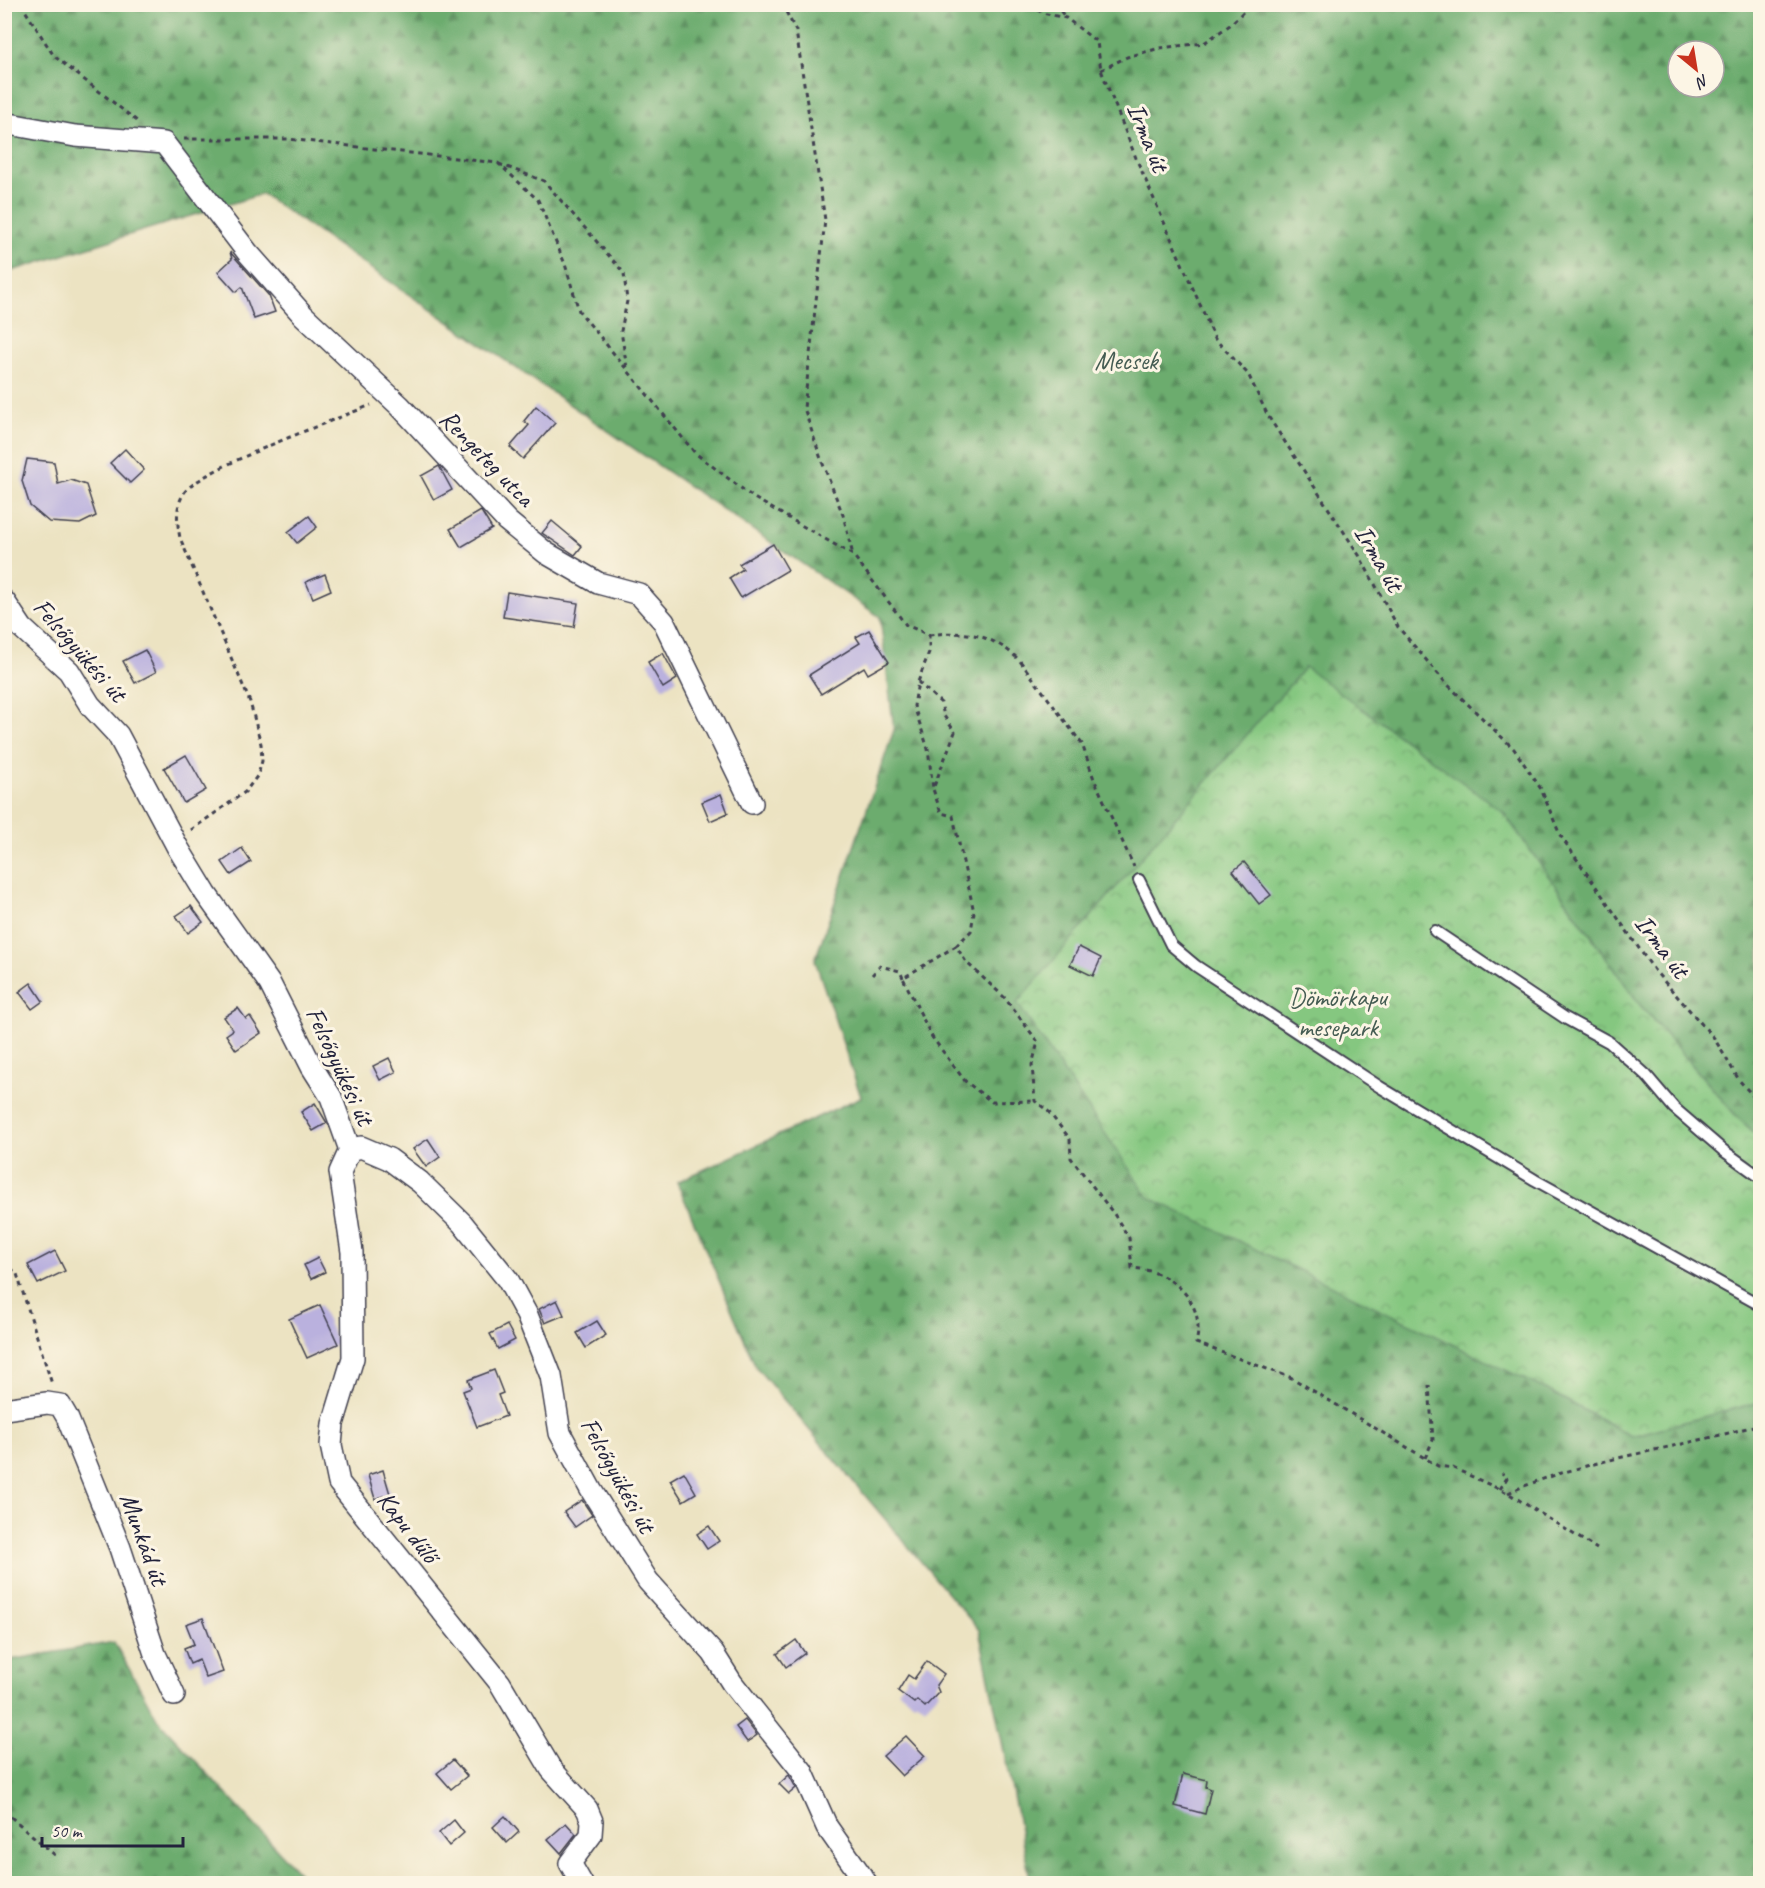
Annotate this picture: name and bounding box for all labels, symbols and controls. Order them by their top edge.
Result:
north arrow [1666,39,1726,99]
text: N [1691,70,1712,94]
street label: Irma út [1119,98,1178,178]
park label: Mecsek [1094,344,1160,377]
street label: Rengeteg utca [433,402,542,515]
street label: Irma út [1347,519,1412,599]
street label: Felsőgyükési út [26,591,136,710]
street label: Irma út [1627,908,1698,986]
park label: Dömörkapu mesepark [1289,981,1389,1044]
street label: Felsőgyükési út [298,1002,383,1132]
street label: Felsőgyükési út [573,1412,664,1540]
street label: Kapu dűlő [370,1484,449,1573]
street label: Munkád út [112,1489,177,1592]
scale bar [42,1810,183,1848]
text: 50 m [51,1820,84,1842]

